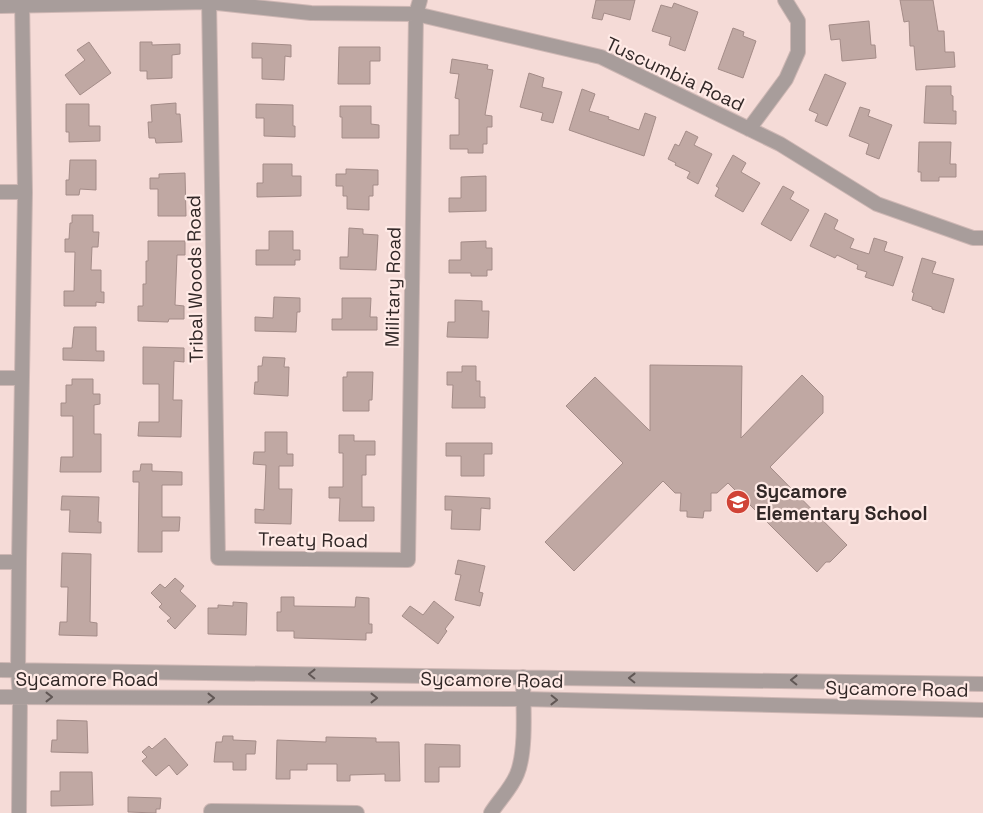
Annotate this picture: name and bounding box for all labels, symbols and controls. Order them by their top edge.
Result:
street label: Tuscumbia Road [602,31,748,117]
street label: Tribal Woods Road [181,195,209,363]
street label: Military Road [379,227,407,347]
place label: Sycamore Elementary School [756,479,928,526]
school or university icon: Sycamore Elementary School [725,489,751,515]
street label: Treaty Road [258,527,368,553]
street label: Sycamore Road [420,666,564,694]
street label: Sycamore Road [15,667,159,692]
one-way arrow [308,669,316,680]
one-way arrow [628,673,636,684]
one-way arrow [790,675,798,686]
street label: Sycamore Road [825,675,969,703]
one-way arrow [45,692,53,702]
one-way arrow [208,693,215,703]
one-way arrow [370,693,378,703]
one-way arrow [550,694,558,705]

